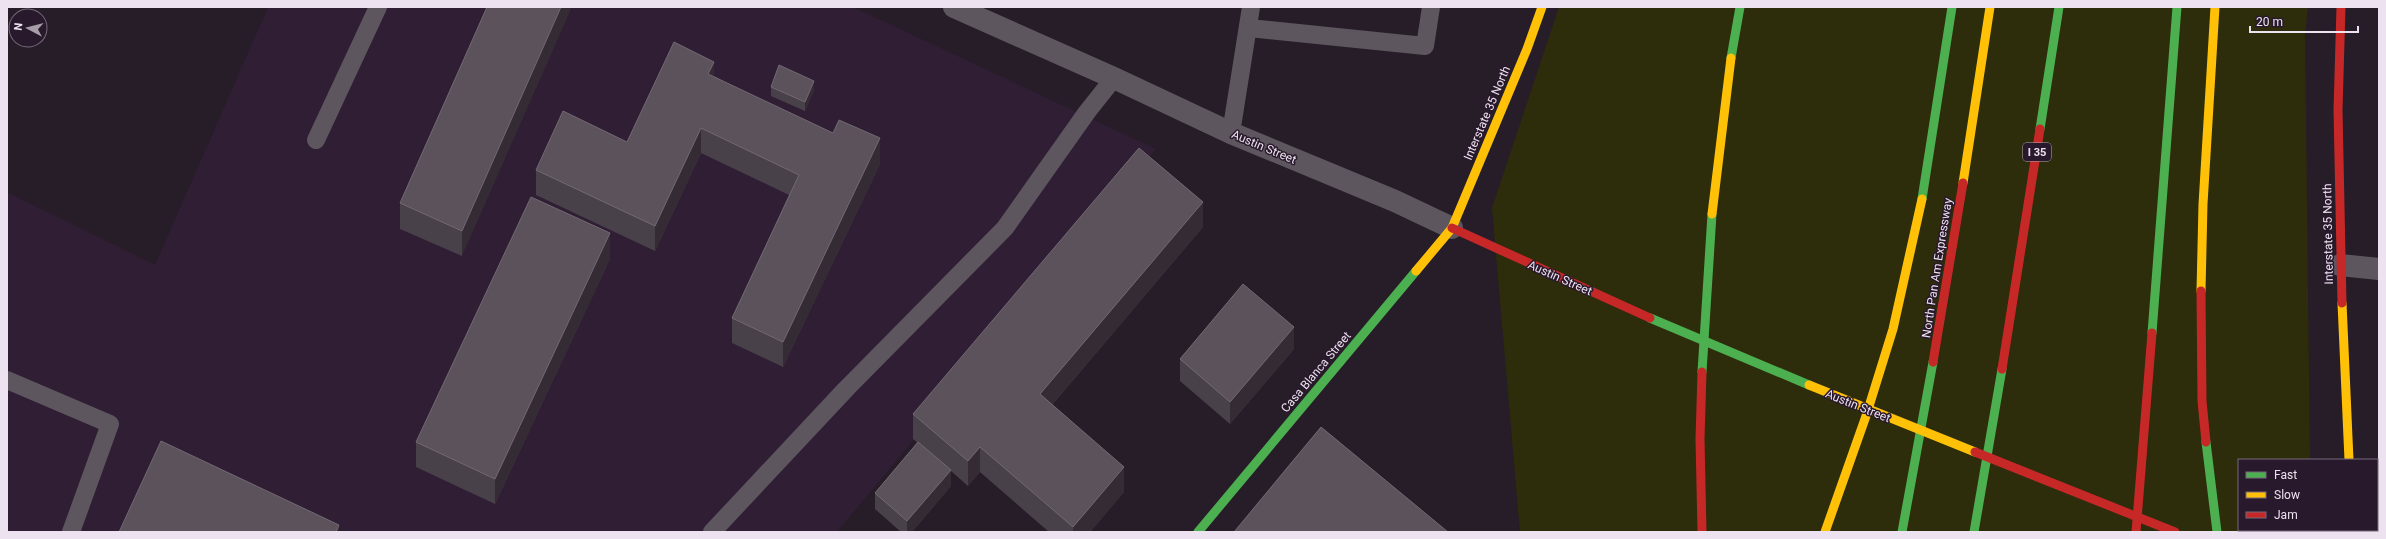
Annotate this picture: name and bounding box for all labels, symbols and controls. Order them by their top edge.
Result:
north arrow [8,8,48,48]
scale bar [2250,8,2358,34]
text: 20 m [2256,15,2283,29]
text: N [12,22,26,31]
street label: Interstate 35 North [1461,64,1513,162]
street label: Austin Street [1230,127,1298,167]
road number: I 35 [2023,143,2051,161]
street label: Interstate 35 North [2320,183,2336,285]
street label: North Pan Am Expressway [1919,197,1955,339]
street label: Austin Street [1526,258,1594,298]
street label: Casa Blanca Street [1278,329,1354,415]
street label: Austin Street [1824,387,1893,425]
legend [2238,459,2378,531]
text: Fast [2274,468,2297,482]
text: Slow [2274,488,2300,502]
text: Jam [2274,508,2298,522]

